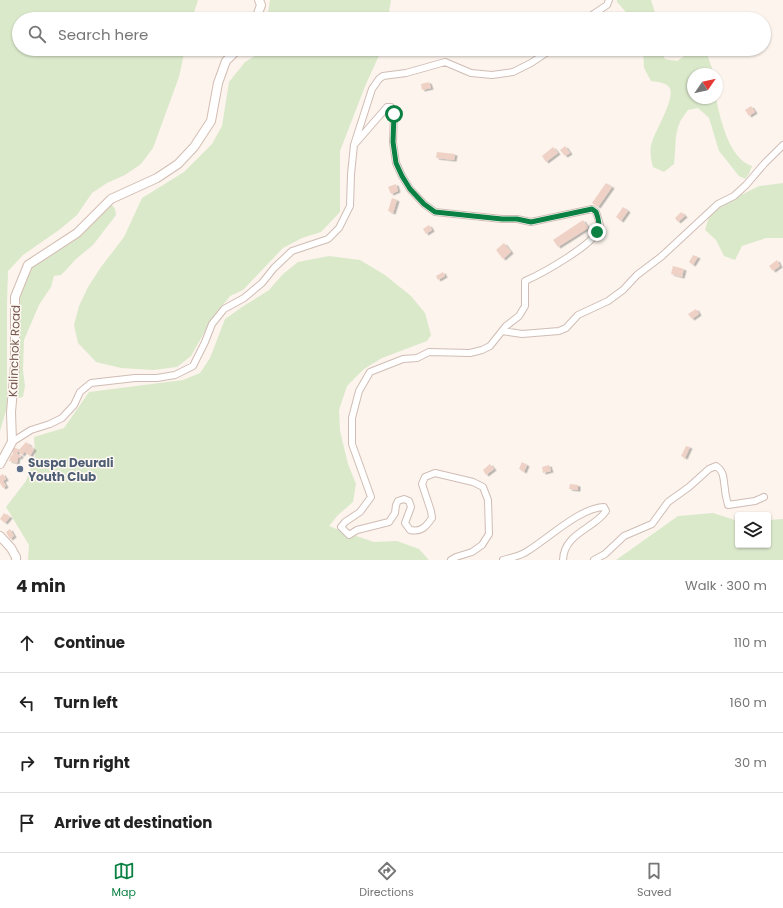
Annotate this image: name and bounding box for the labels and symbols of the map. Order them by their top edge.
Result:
north arrow [687,68,723,104]
route start [385,105,403,123]
route end [588,223,606,241]
street label: Kalinchok Road [4,305,24,397]
place label: Suspa Deurali Youth Club [28,454,114,485]
marker: Suspa Deurali Youth Club [15,464,25,474]

